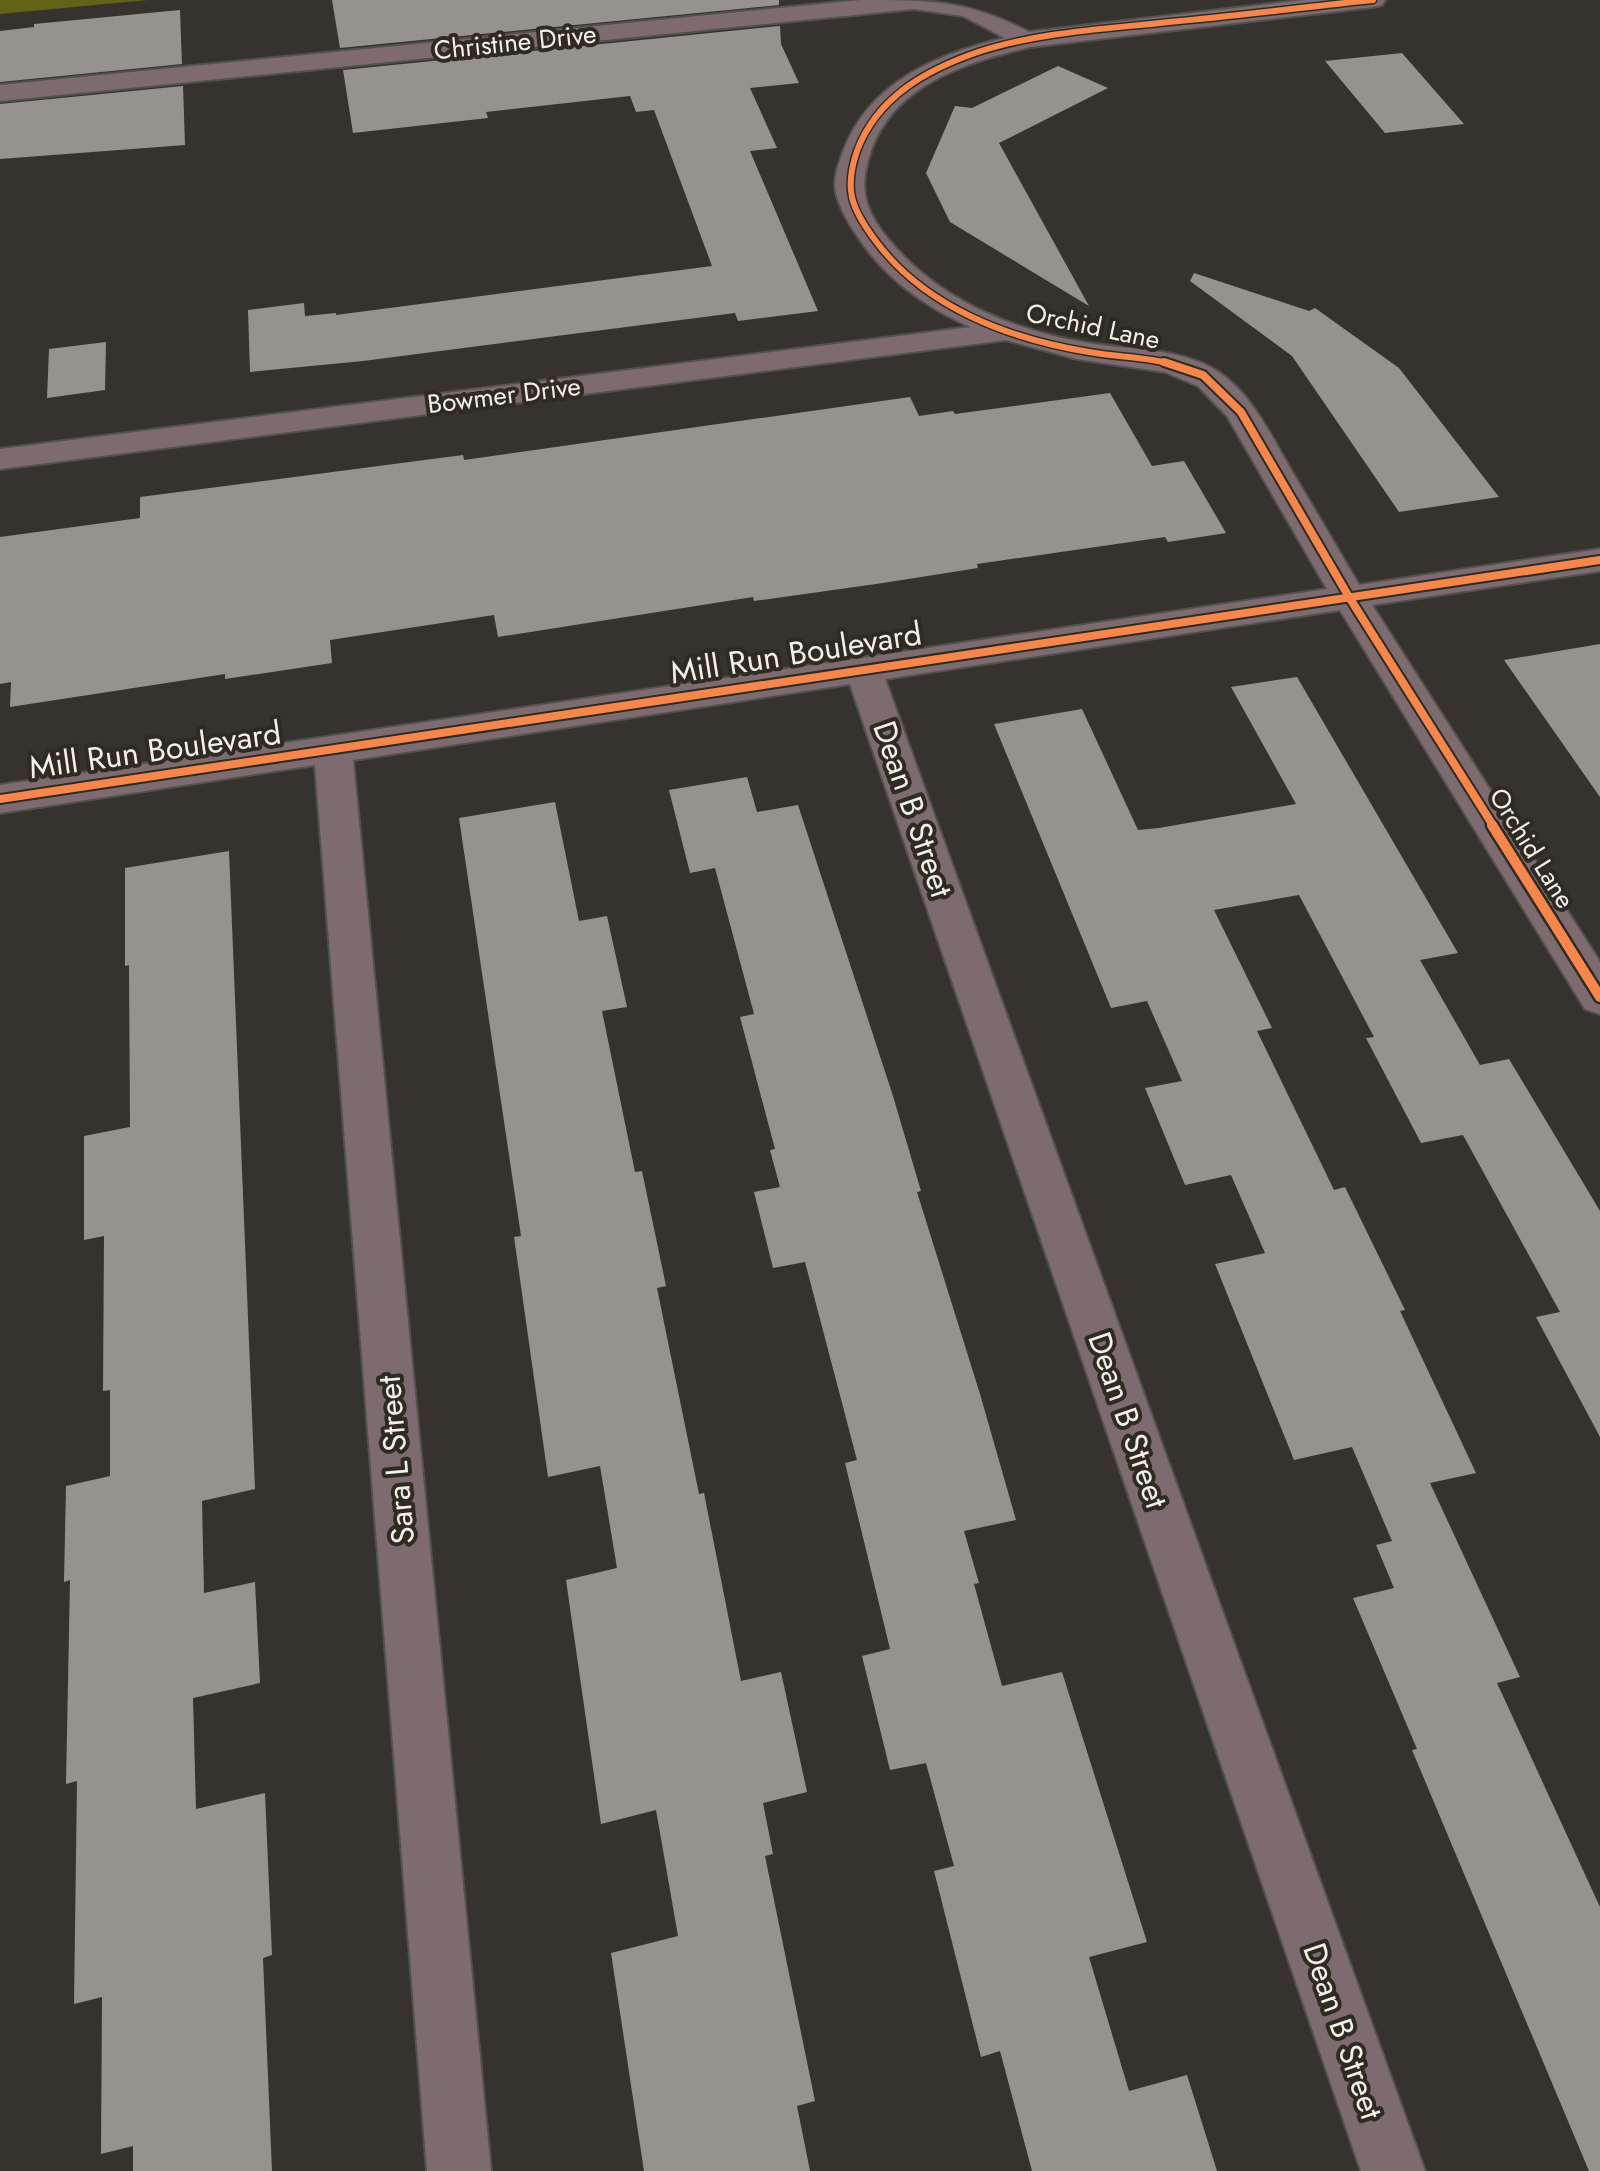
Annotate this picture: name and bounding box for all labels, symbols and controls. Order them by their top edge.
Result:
street label: Christine Drive [432,15,598,69]
street label: Orchid Lane [1023,293,1163,359]
street label: Bowmer Drive [425,367,583,423]
street label: Mill Run Boulevard [667,610,925,696]
street label: Mill Run Boulevard [26,710,284,790]
street label: Dean B Street [861,715,965,904]
street label: Orchid Lane [1480,780,1584,916]
street label: Dean B Street [1076,1326,1180,1515]
street label: Sara L Street [366,1373,426,1546]
street label: Dean B Street [1291,1937,1395,2126]

